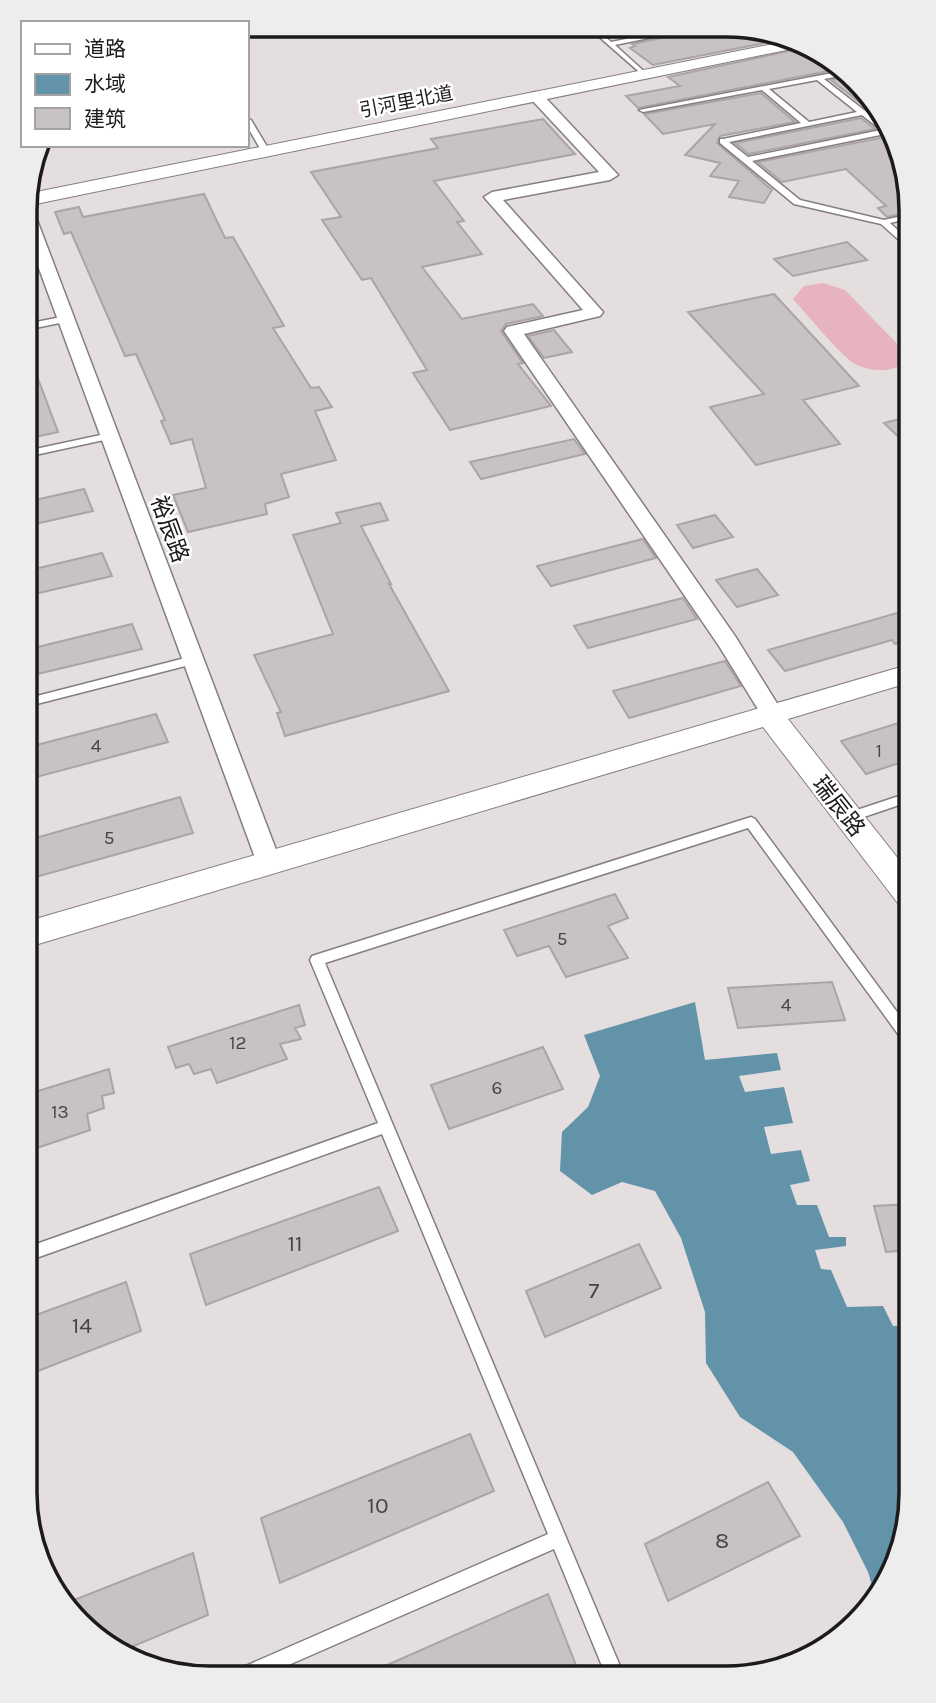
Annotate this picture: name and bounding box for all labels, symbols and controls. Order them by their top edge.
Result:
legend [21,21,248,147]
text: 道路 [84,37,126,61]
text: 水域 [84,72,126,96]
street label: 引河里北道 [357,82,455,122]
text: 建筑 [84,107,126,131]
street label: 裕辰路 [145,492,194,566]
house number: 4 [91,735,102,757]
house number: 1 [876,740,882,762]
street label: 瑞辰路 [807,771,870,842]
house number: 5 [104,827,114,849]
house number: 5 [557,928,567,950]
house number: 4 [781,994,792,1016]
house number: 12 [229,1032,247,1054]
house number: 6 [492,1077,502,1099]
house number: 13 [51,1101,69,1123]
house number: 11 [287,1230,303,1257]
house number: 7 [589,1277,600,1304]
house number: 14 [72,1312,92,1339]
house number: 10 [367,1492,389,1519]
house number: 8 [715,1527,729,1554]

